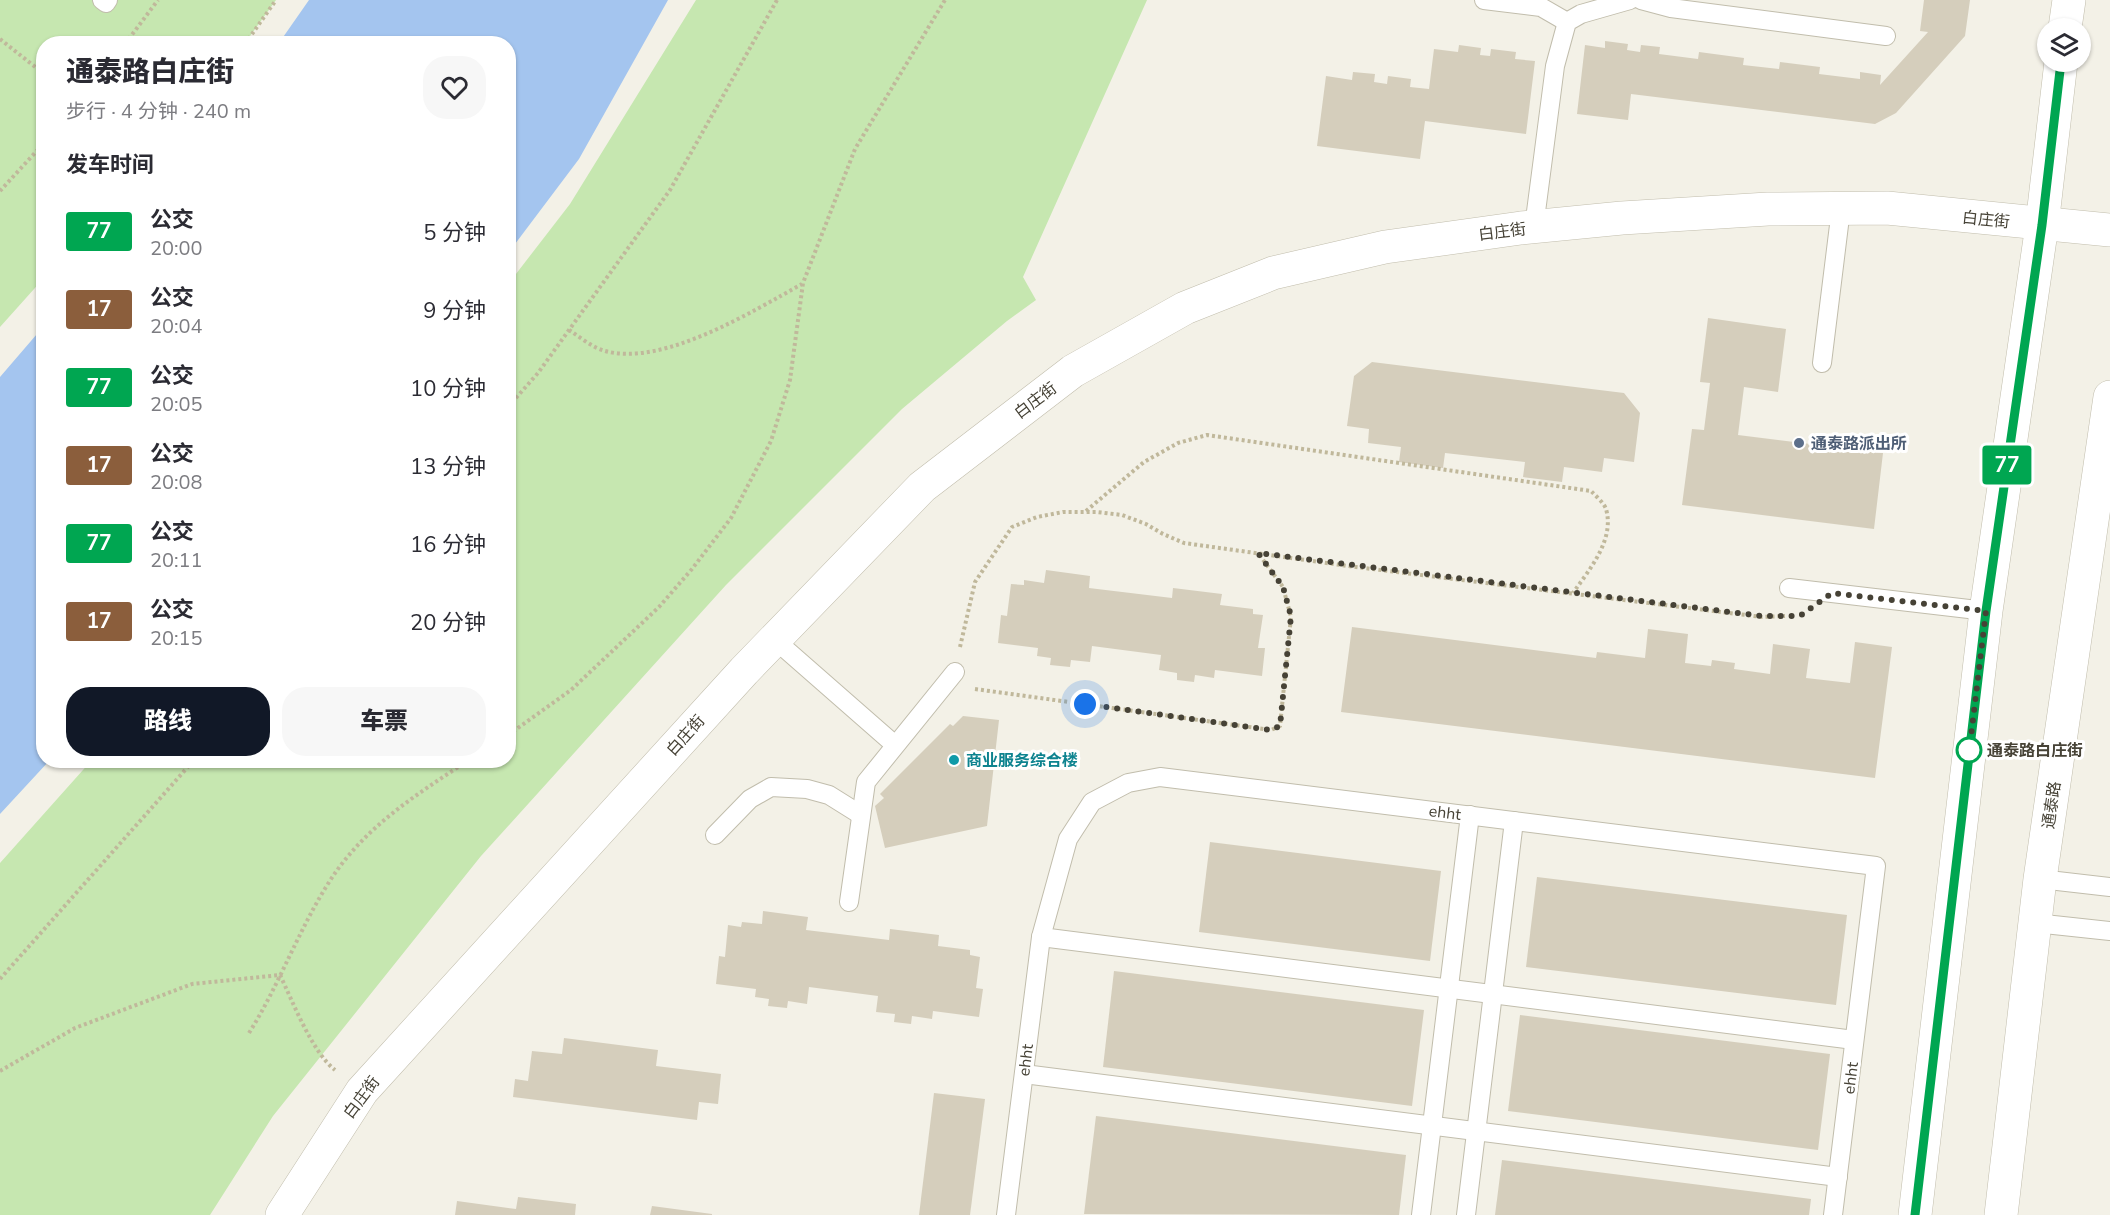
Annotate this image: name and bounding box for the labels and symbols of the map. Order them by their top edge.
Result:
street label: 白庄街 [1961,207,2011,233]
street label: 白庄街 [1477,218,1527,246]
street label: 白庄街 [1010,378,1061,424]
place label: 通泰路派出所 [1811,433,1907,455]
marker: 通泰路派出所 [1792,436,1806,450]
line badge: 77 [1980,446,2034,484]
your location [1070,689,1100,719]
street label: 白庄街 [662,710,710,761]
marker: 通泰路白庄街 [1956,737,1982,763]
place label: 通泰路白庄街 [1987,740,2083,762]
place label: 商业服务综合楼 [966,750,1078,772]
marker: 商业服务综合楼 [947,753,961,767]
street label: 通泰路 [2038,780,2066,830]
street label: ehht [1428,800,1463,826]
street label: ehht [1013,1042,1039,1077]
street label: ehht [1838,1060,1864,1095]
street label: 白庄街 [339,1072,385,1123]

